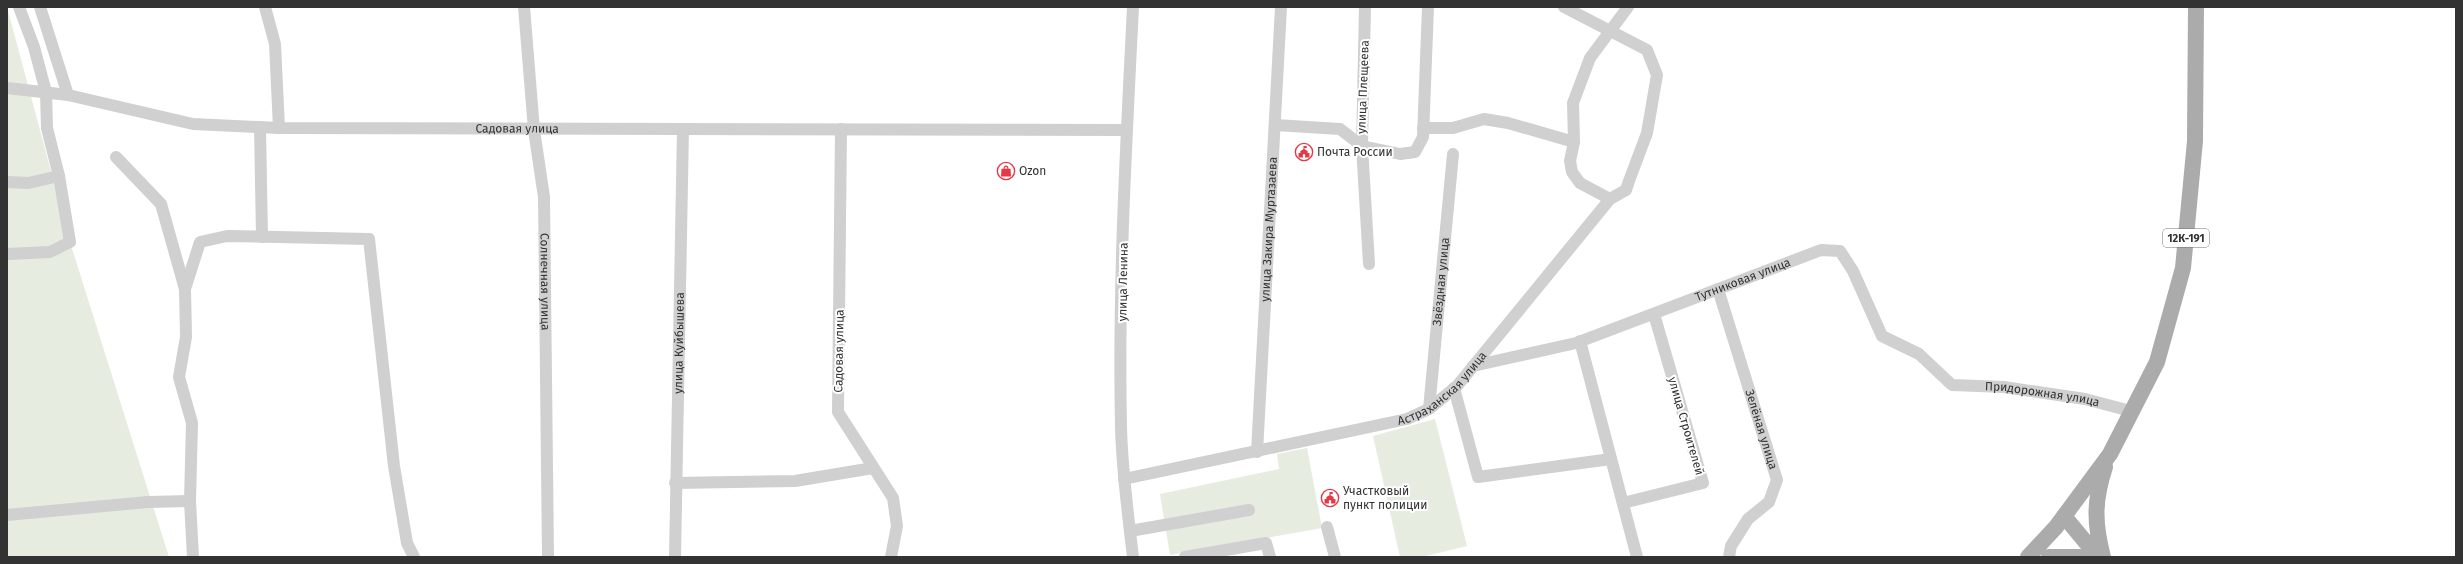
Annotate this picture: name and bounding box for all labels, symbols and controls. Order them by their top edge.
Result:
street label: улица Плещеева [1354,40,1372,134]
street label: Садовая улица [476,121,559,136]
public building icon: Почта России [1294,142,1314,162]
place label: Почта России [1317,145,1393,159]
street label: улица Закира Муртазаева [1258,156,1280,302]
shop icon: Ozon [996,161,1016,181]
place label: Ozon [1019,164,1046,178]
road number: 12К-191 [2163,229,2209,247]
street label: Солнечная улица [537,233,552,331]
street label: Звёздная улица [1430,237,1452,326]
street label: улица Ленина [1115,242,1131,322]
street label: Тутниковая улица [1693,255,1793,304]
street label: улица Куйбышева [671,292,687,394]
street label: Садовая улица [831,309,847,393]
street label: Астраханская улица [1396,349,1489,428]
street label: улица Строителей [1665,375,1707,477]
street label: Придорожная улица [1985,379,2101,410]
street label: Зелёная улица [1742,388,1780,471]
place label: Участковый пункт полиции [1343,484,1427,512]
public building icon: Участковый пункт полиции [1320,488,1340,508]

